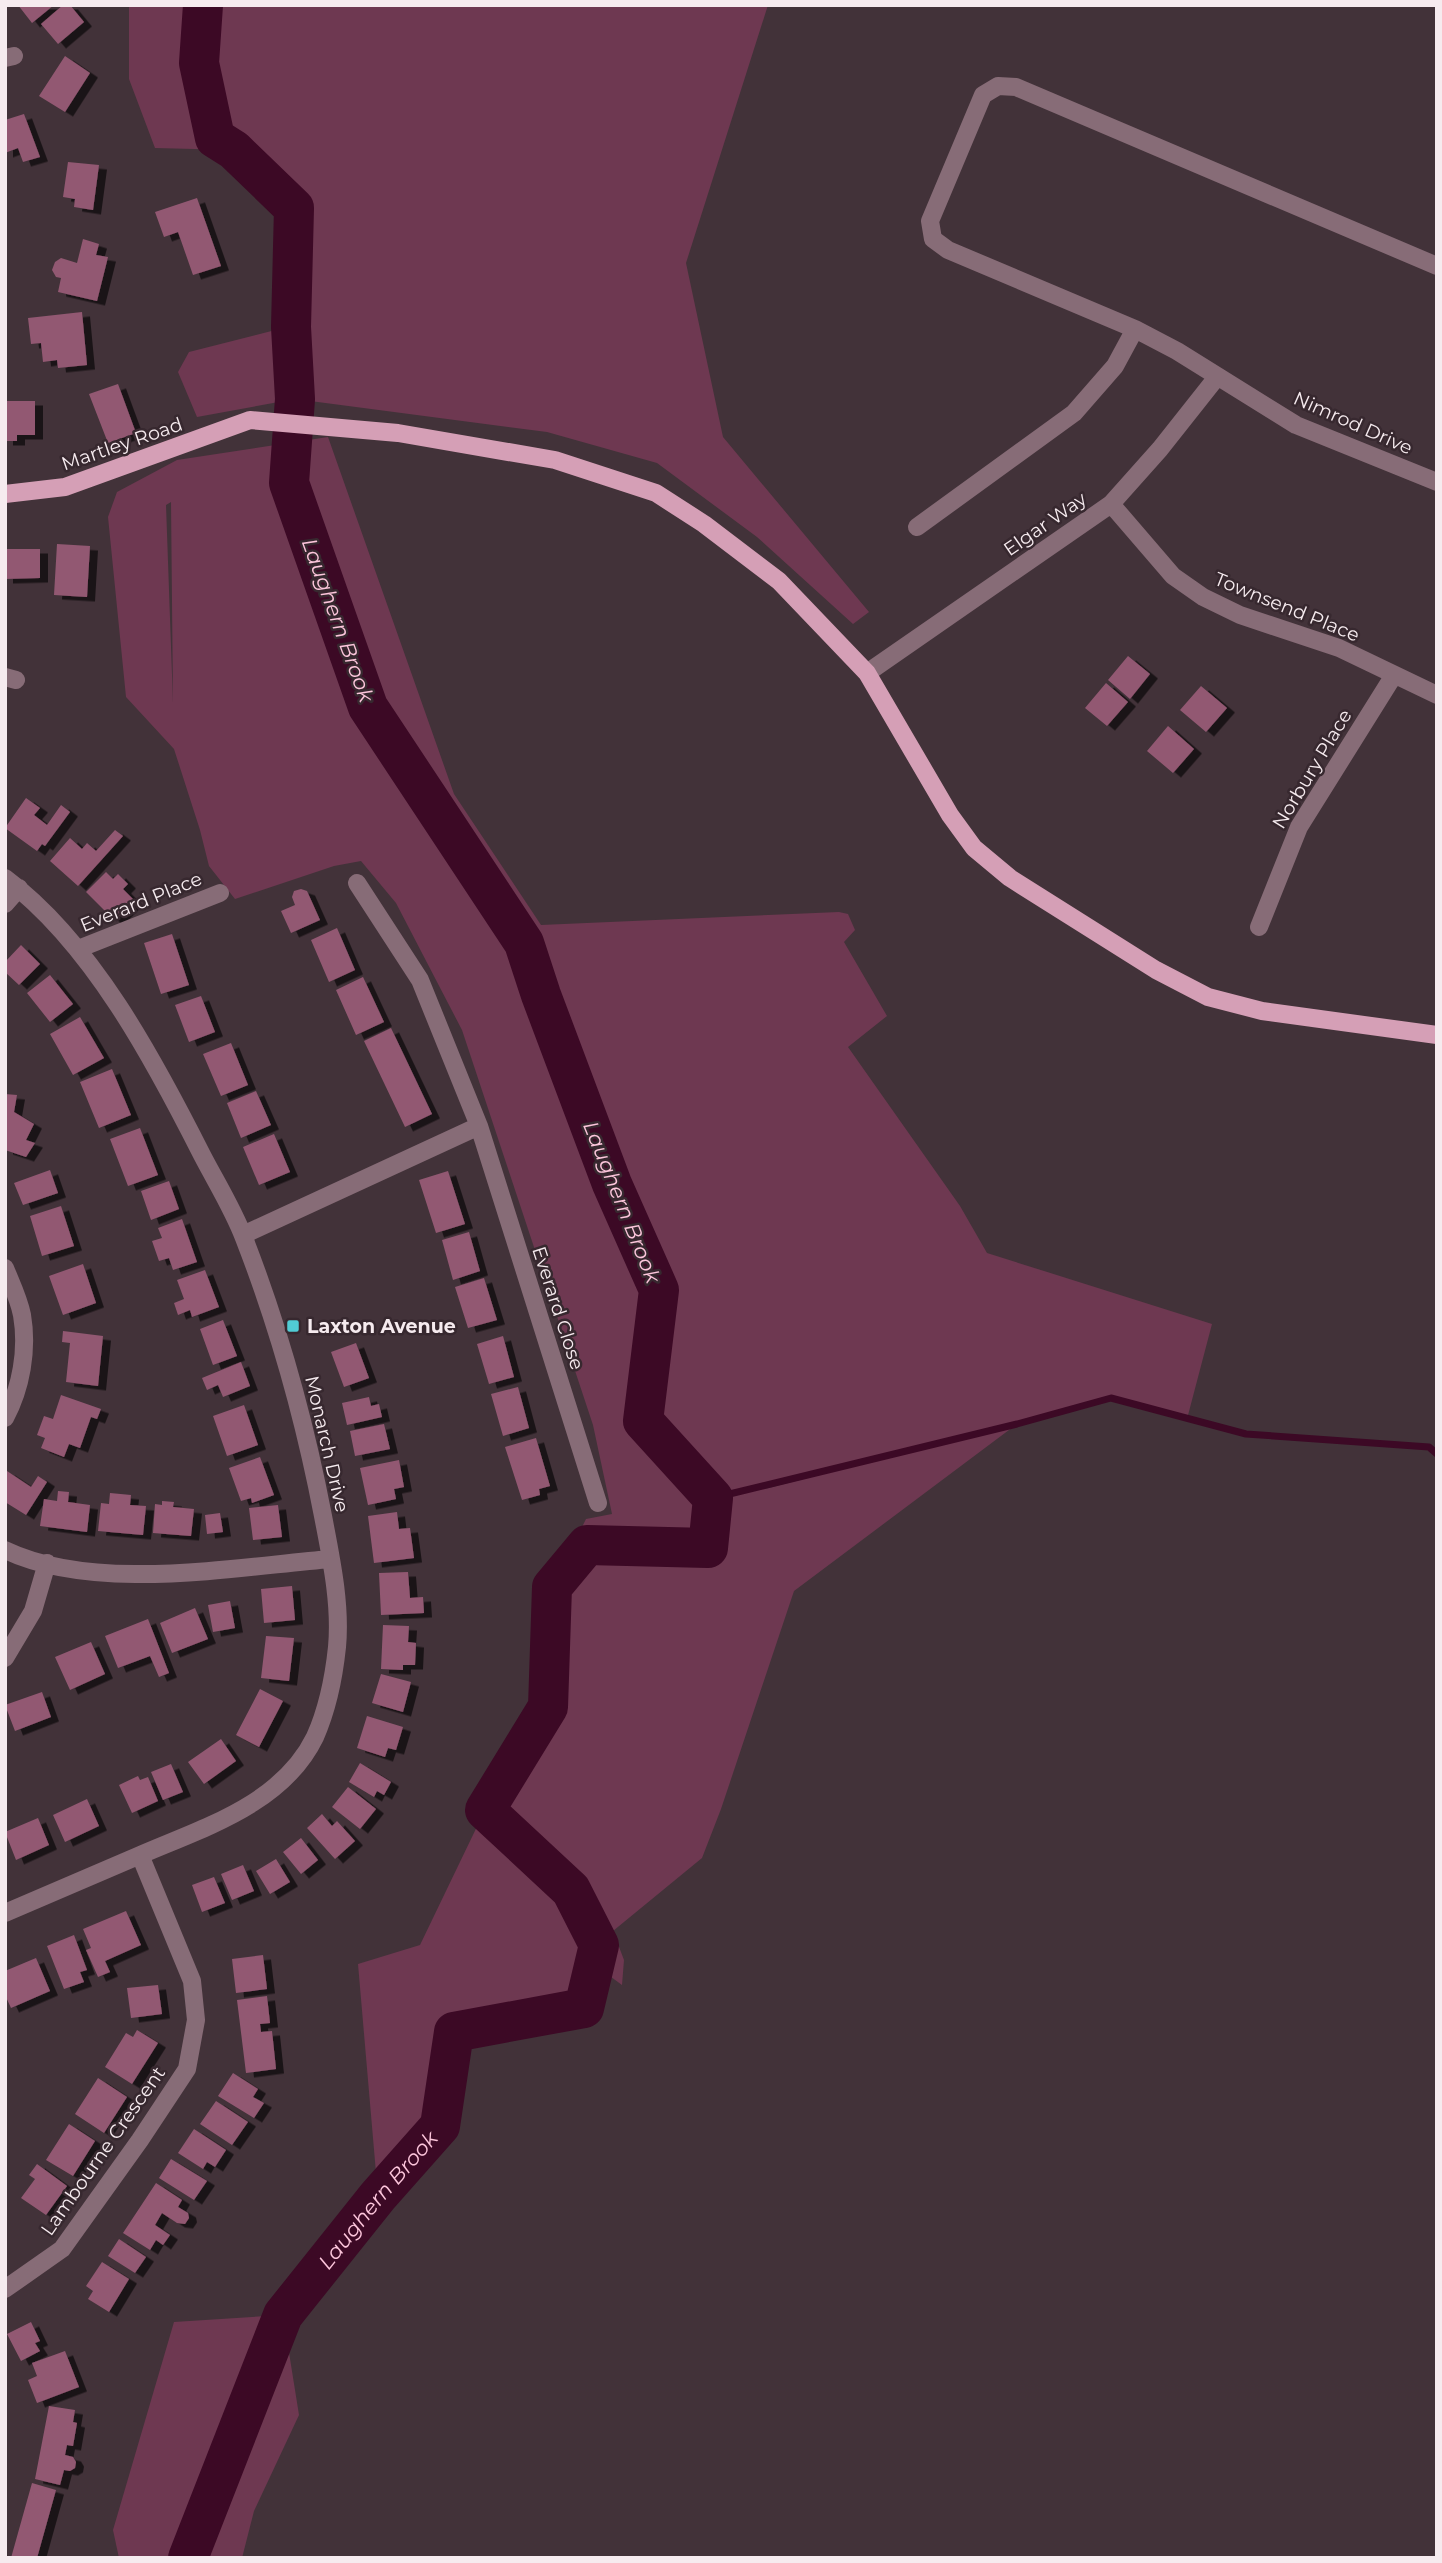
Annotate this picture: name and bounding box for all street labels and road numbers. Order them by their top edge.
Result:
street label: Nimrod Drive [1290,387,1416,459]
street label: Martley Road [59,413,185,475]
street label: Elgar Way [999,487,1091,561]
street label: Townsend Place [1211,567,1363,647]
street label: Norbury Place [1267,705,1357,833]
street label: Everard Place [77,867,205,937]
street label: Everard Close [527,1243,589,1373]
street label: Monarch Drive [300,1373,354,1515]
street label: Lambourne Crescent [36,2062,170,2240]

